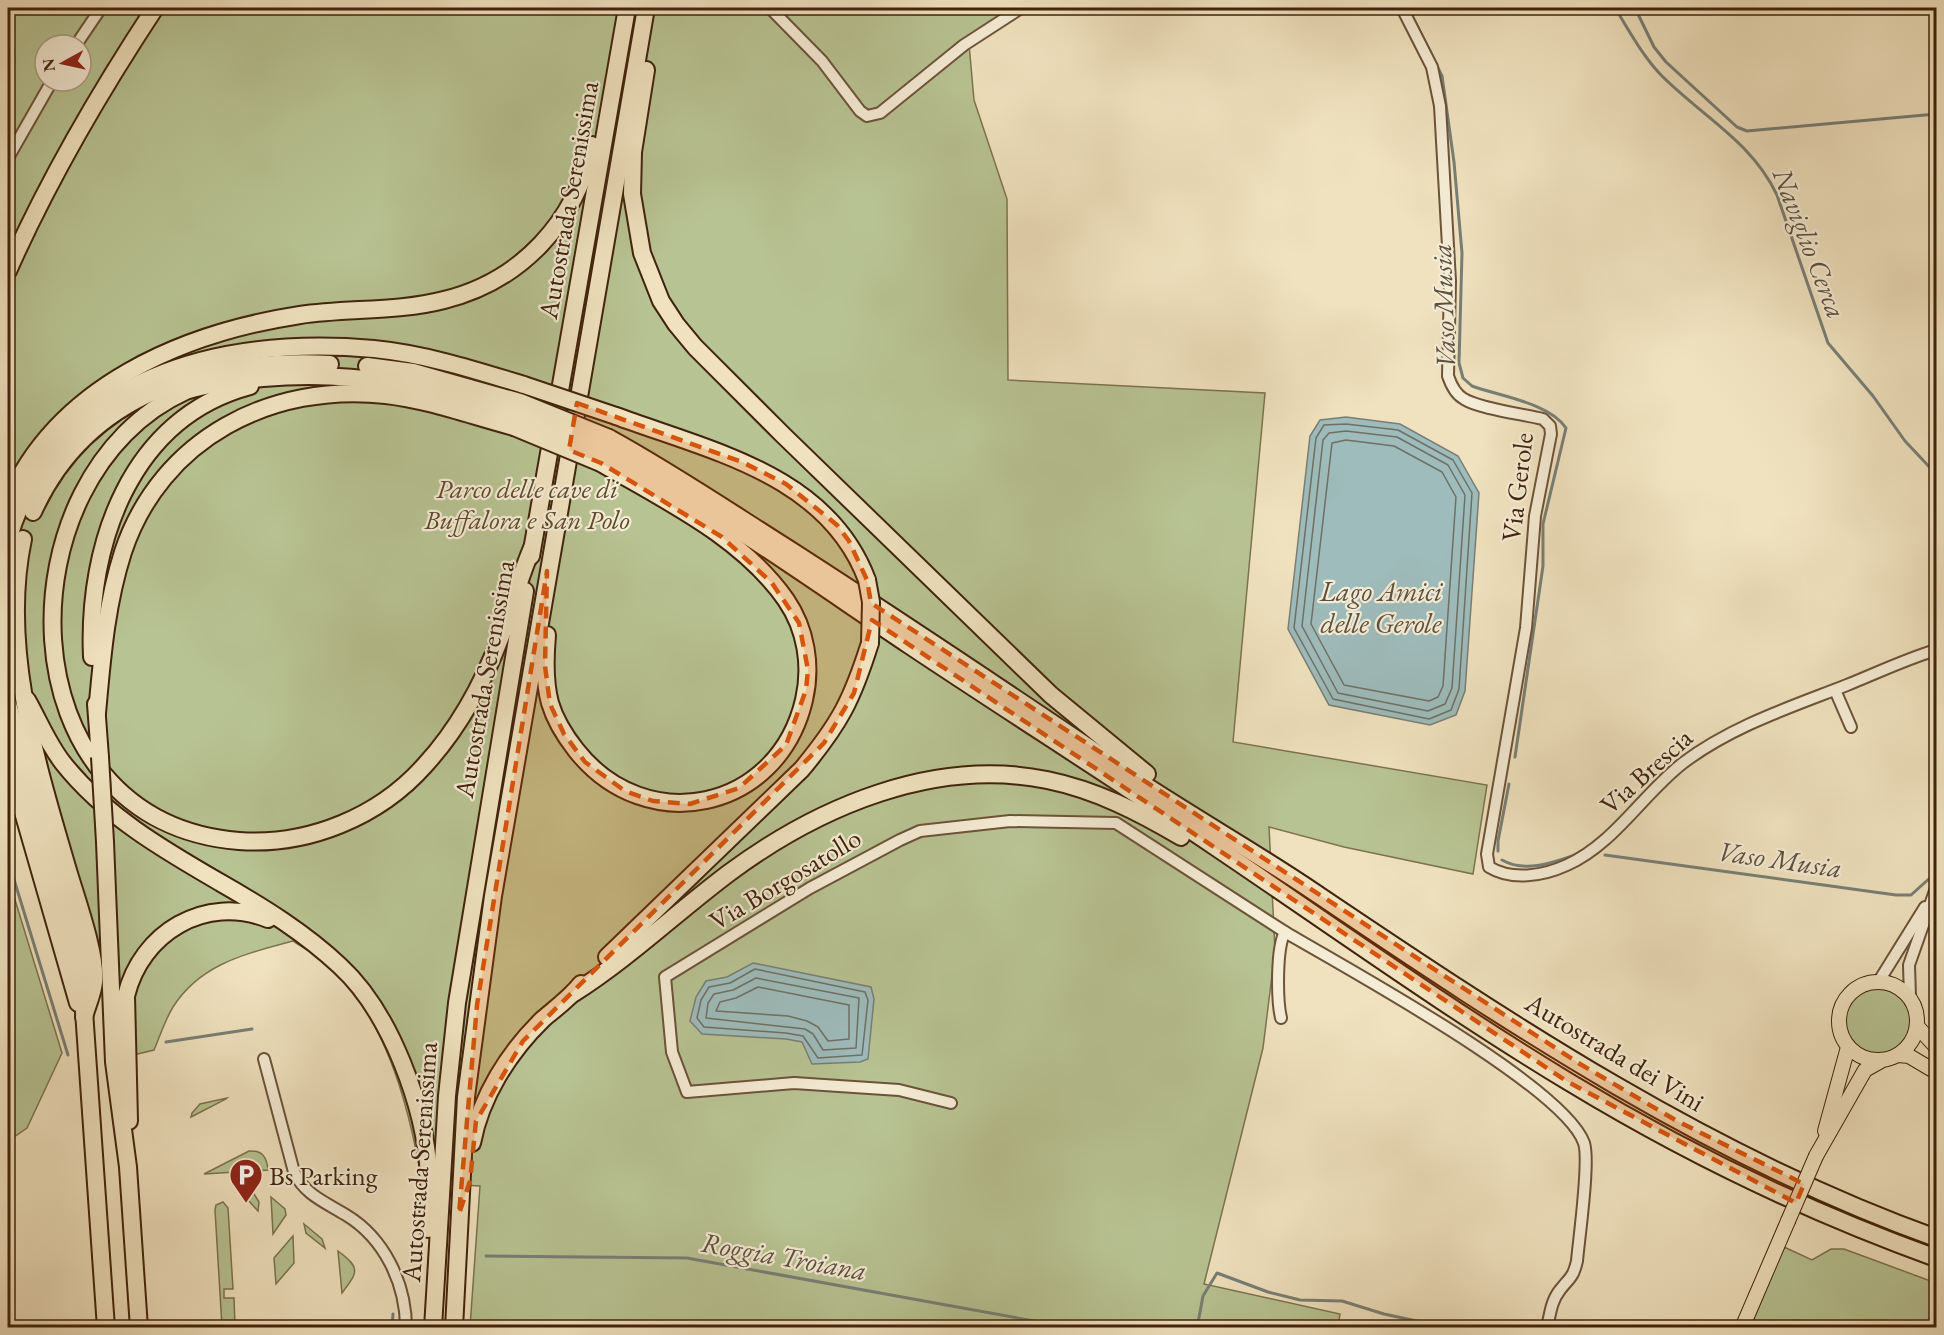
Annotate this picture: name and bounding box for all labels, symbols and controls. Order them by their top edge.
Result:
north arrow [33,33,93,93]
text: N [37,57,60,73]
street label: Autostrada Serenissima [530,78,606,323]
water label: Naviglio Cerca [1764,162,1855,323]
water label: Vaso Musia [1423,243,1463,369]
street label: Via Gerole [1493,430,1541,544]
park label: Parco delle cave di Buffalora e San Polo [423,471,630,537]
street label: Autostrada Serenissima [446,557,522,802]
water label: Lago Amici delle Gerole [1319,573,1444,641]
street label: Via Brescia [1592,720,1700,822]
street label: Via Borgosatollo [703,820,867,938]
water label: Vaso Musia [1716,833,1844,885]
street label: Autostrada dei Vini [1518,984,1711,1119]
street label: Autostrada Serenissima [393,1040,445,1284]
parking icon: Bs Parking [228,1157,264,1204]
place label: Bs Parking [269,1158,378,1193]
water label: Roggia Troiana [699,1224,869,1288]

